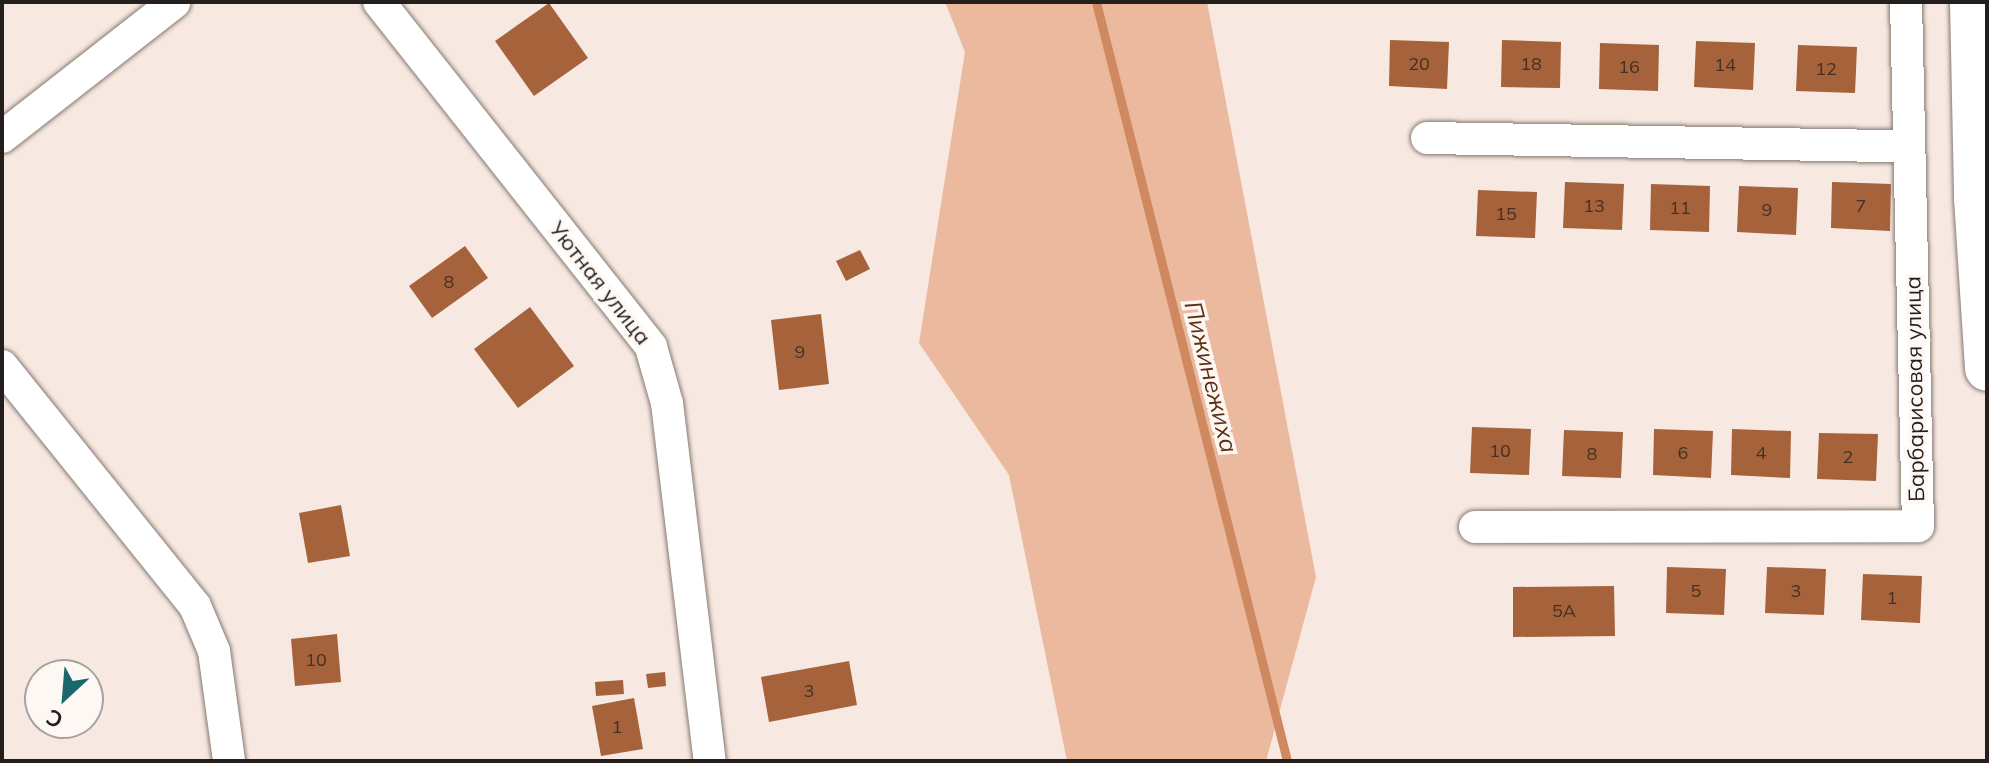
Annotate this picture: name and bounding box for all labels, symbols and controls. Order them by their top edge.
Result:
house number: 20 [1408,53,1430,75]
house number: 18 [1520,53,1542,75]
house number: 14 [1714,54,1736,76]
house number: 16 [1618,56,1640,78]
house number: 12 [1815,58,1837,80]
house number: 13 [1583,195,1605,217]
house number: 7 [1856,195,1866,217]
house number: 11 [1669,197,1691,219]
house number: 9 [1762,199,1772,221]
house number: 15 [1495,203,1517,225]
street label: Уютная улица [544,216,656,350]
house number: 8 [444,271,454,293]
street label: Барбарисовая улица [1900,276,1930,502]
water label: Пижинежиха [1178,298,1244,456]
house number: 9 [795,341,805,363]
house number: 10 [1489,440,1511,462]
house number: 6 [1678,442,1688,464]
house number: 4 [1756,442,1766,464]
house number: 8 [1587,443,1597,465]
house number: 2 [1843,446,1853,468]
house number: 5 [1691,580,1701,602]
house number: 3 [1791,580,1801,602]
house number: 1 [1887,587,1897,609]
house number: 5А [1552,600,1576,622]
house number: 10 [305,649,327,671]
north arrow [24,659,104,739]
house number: 3 [804,680,814,702]
text: С [41,703,67,735]
house number: 1 [612,716,622,738]

